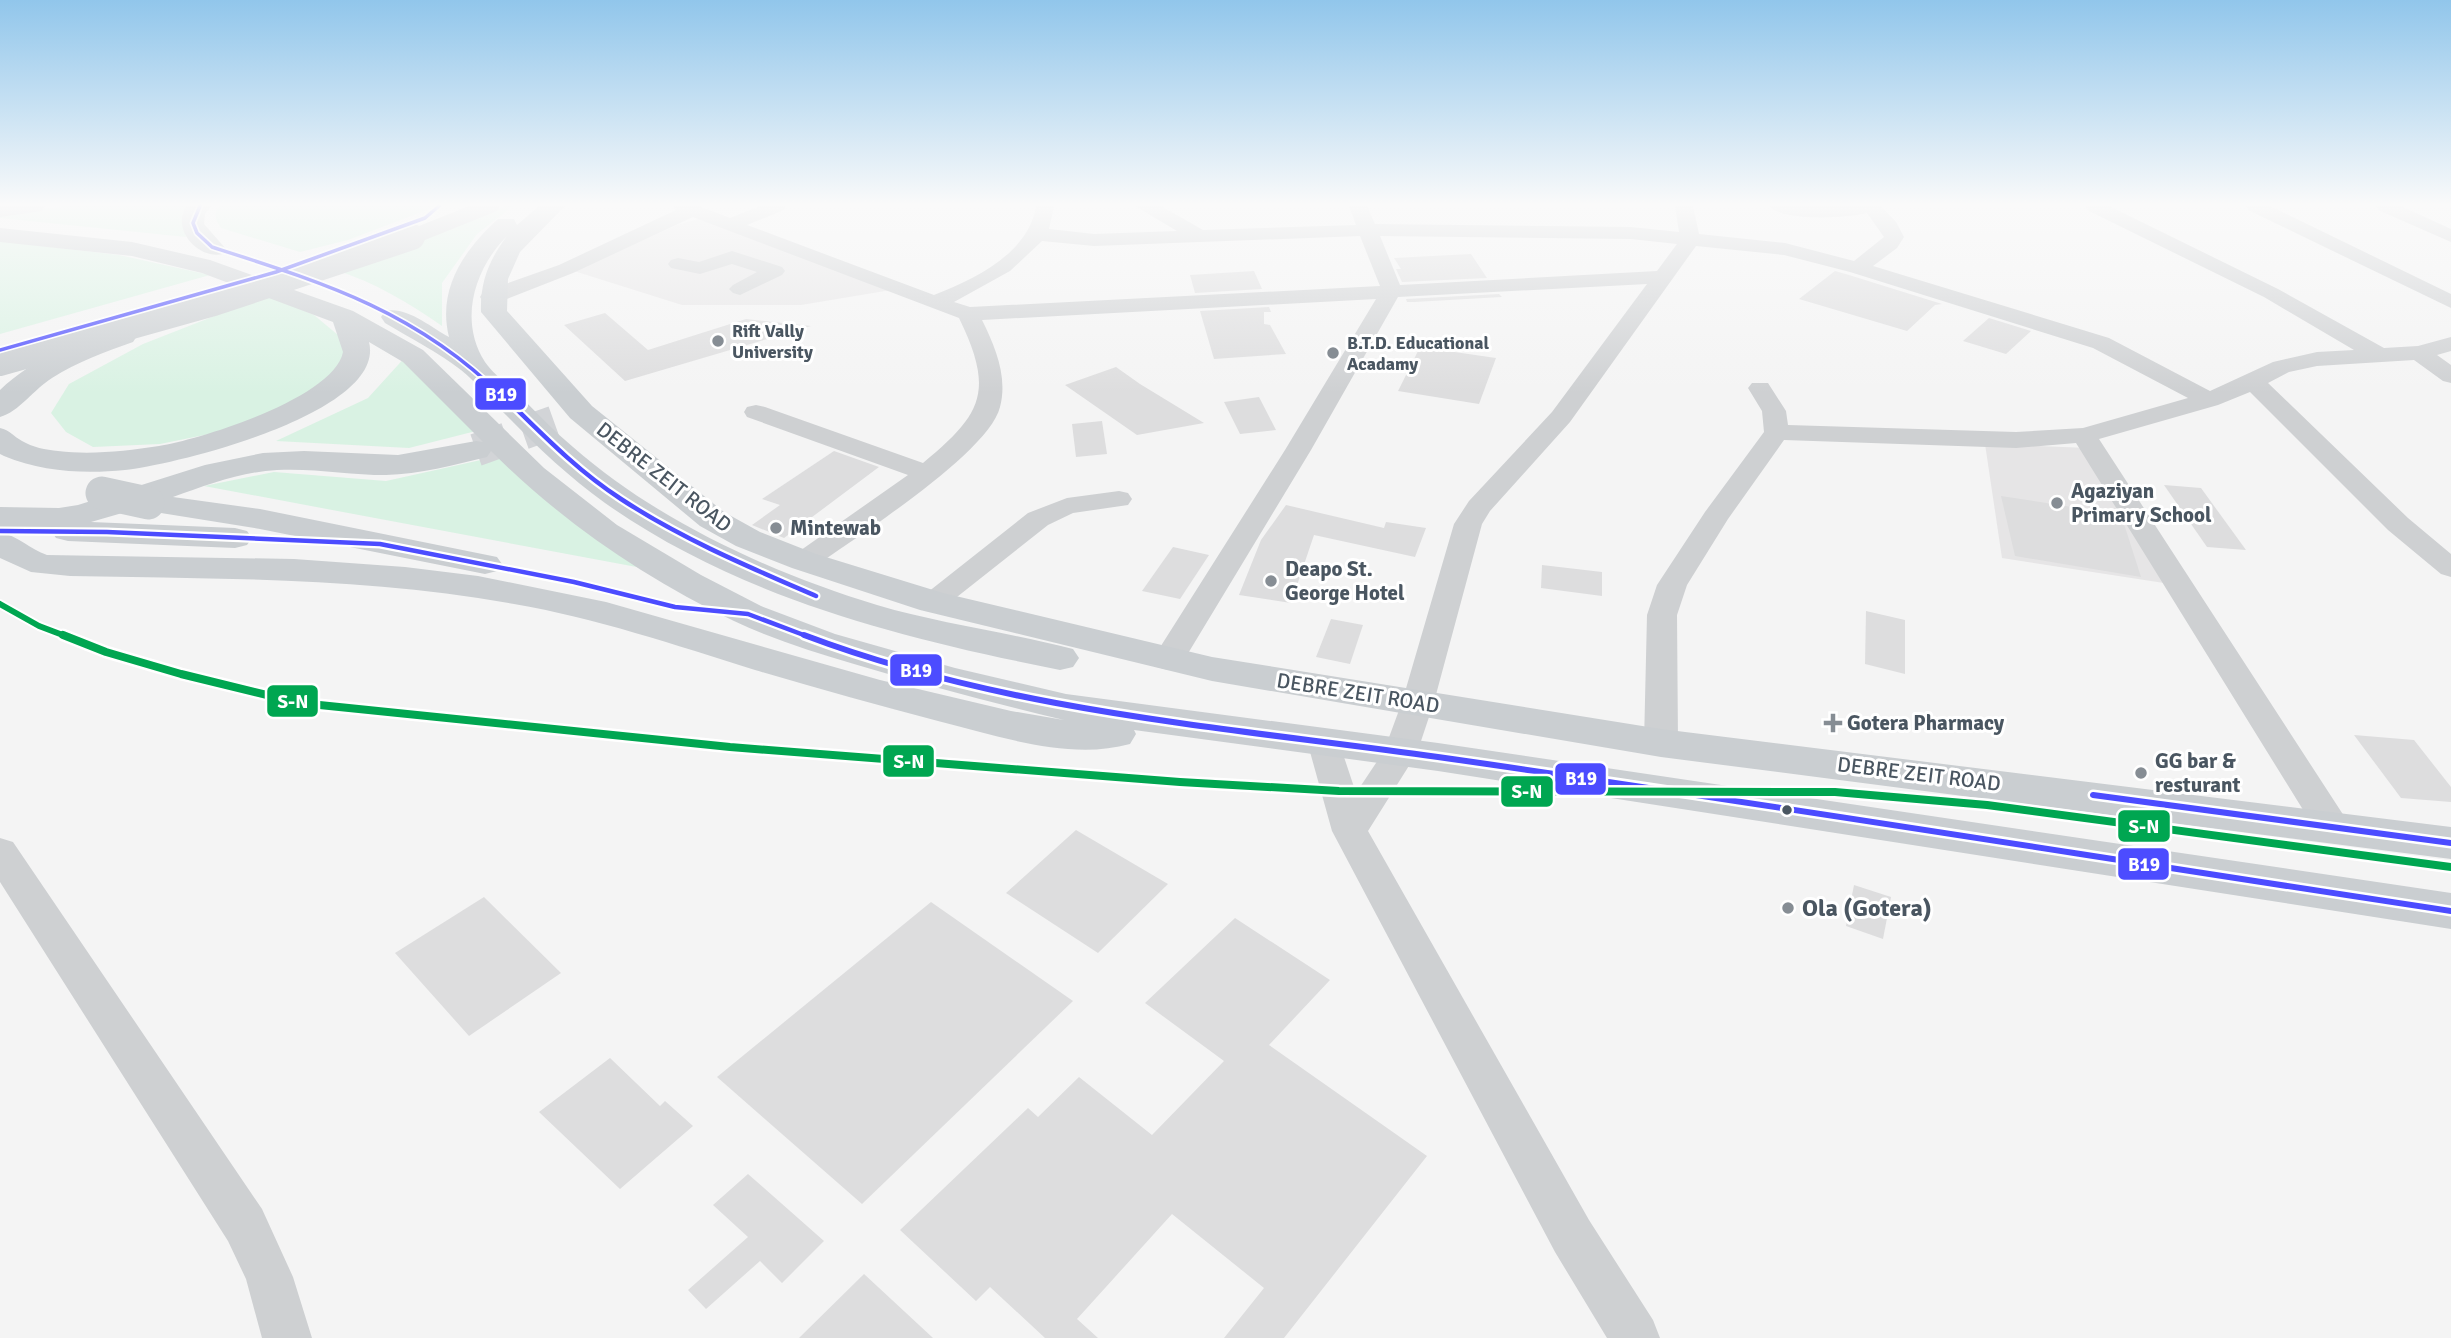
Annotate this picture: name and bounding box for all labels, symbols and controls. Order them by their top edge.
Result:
place label: Rift Vally University [732,320,813,363]
place label: B.T.D. Educational Acadamy [1347,332,1490,375]
marker: Rift Vally University [710,333,726,349]
marker: B.T.D. Educational Acadamy [1325,345,1341,361]
line badge: B19 [474,377,527,411]
text: B19 [485,383,517,407]
street label: DEBRE ZEIT ROAD [591,416,737,538]
place label: Agaziyan Primary School [2071,478,2212,528]
marker: Agaziyan Primary School [2049,495,2065,511]
place label: Mintewab [790,515,881,541]
marker: Mintewab [768,520,784,536]
place label: Deapo St. George Hotel [1285,556,1405,606]
marker: Deapo St. George Hotel [1263,573,1279,589]
line badge: B19 [889,653,943,687]
text: B19 [900,659,932,683]
street label: DEBRE ZEIT ROAD [1275,667,1441,719]
line badge: S-N [266,684,319,718]
text: S-N [278,690,308,714]
place label: Gotera Pharmacy [1847,710,2005,736]
marker: Gotera Pharmacy [1825,715,1841,731]
line badge: S-N [882,744,935,778]
place label: GG bar & resturant [2155,748,2241,798]
text: S-N [894,750,924,774]
street label: DEBRE ZEIT ROAD [1836,751,2002,797]
line badge: B19 [1554,762,1607,796]
marker: GG bar & resturant [2133,765,2149,781]
text: B19 [1565,767,1597,791]
line badge: S-N [1500,775,1554,808]
text: S-N [1512,780,1542,804]
unlabelled marker [1780,803,1794,817]
line badge: S-N [2117,809,2171,843]
text: S-N [2129,815,2159,839]
line badge: B19 [2117,847,2170,881]
text: B19 [2128,853,2160,877]
place label: Ola (Gotera) [1802,893,1932,923]
marker: Ola (Gotera) [1780,900,1796,916]

